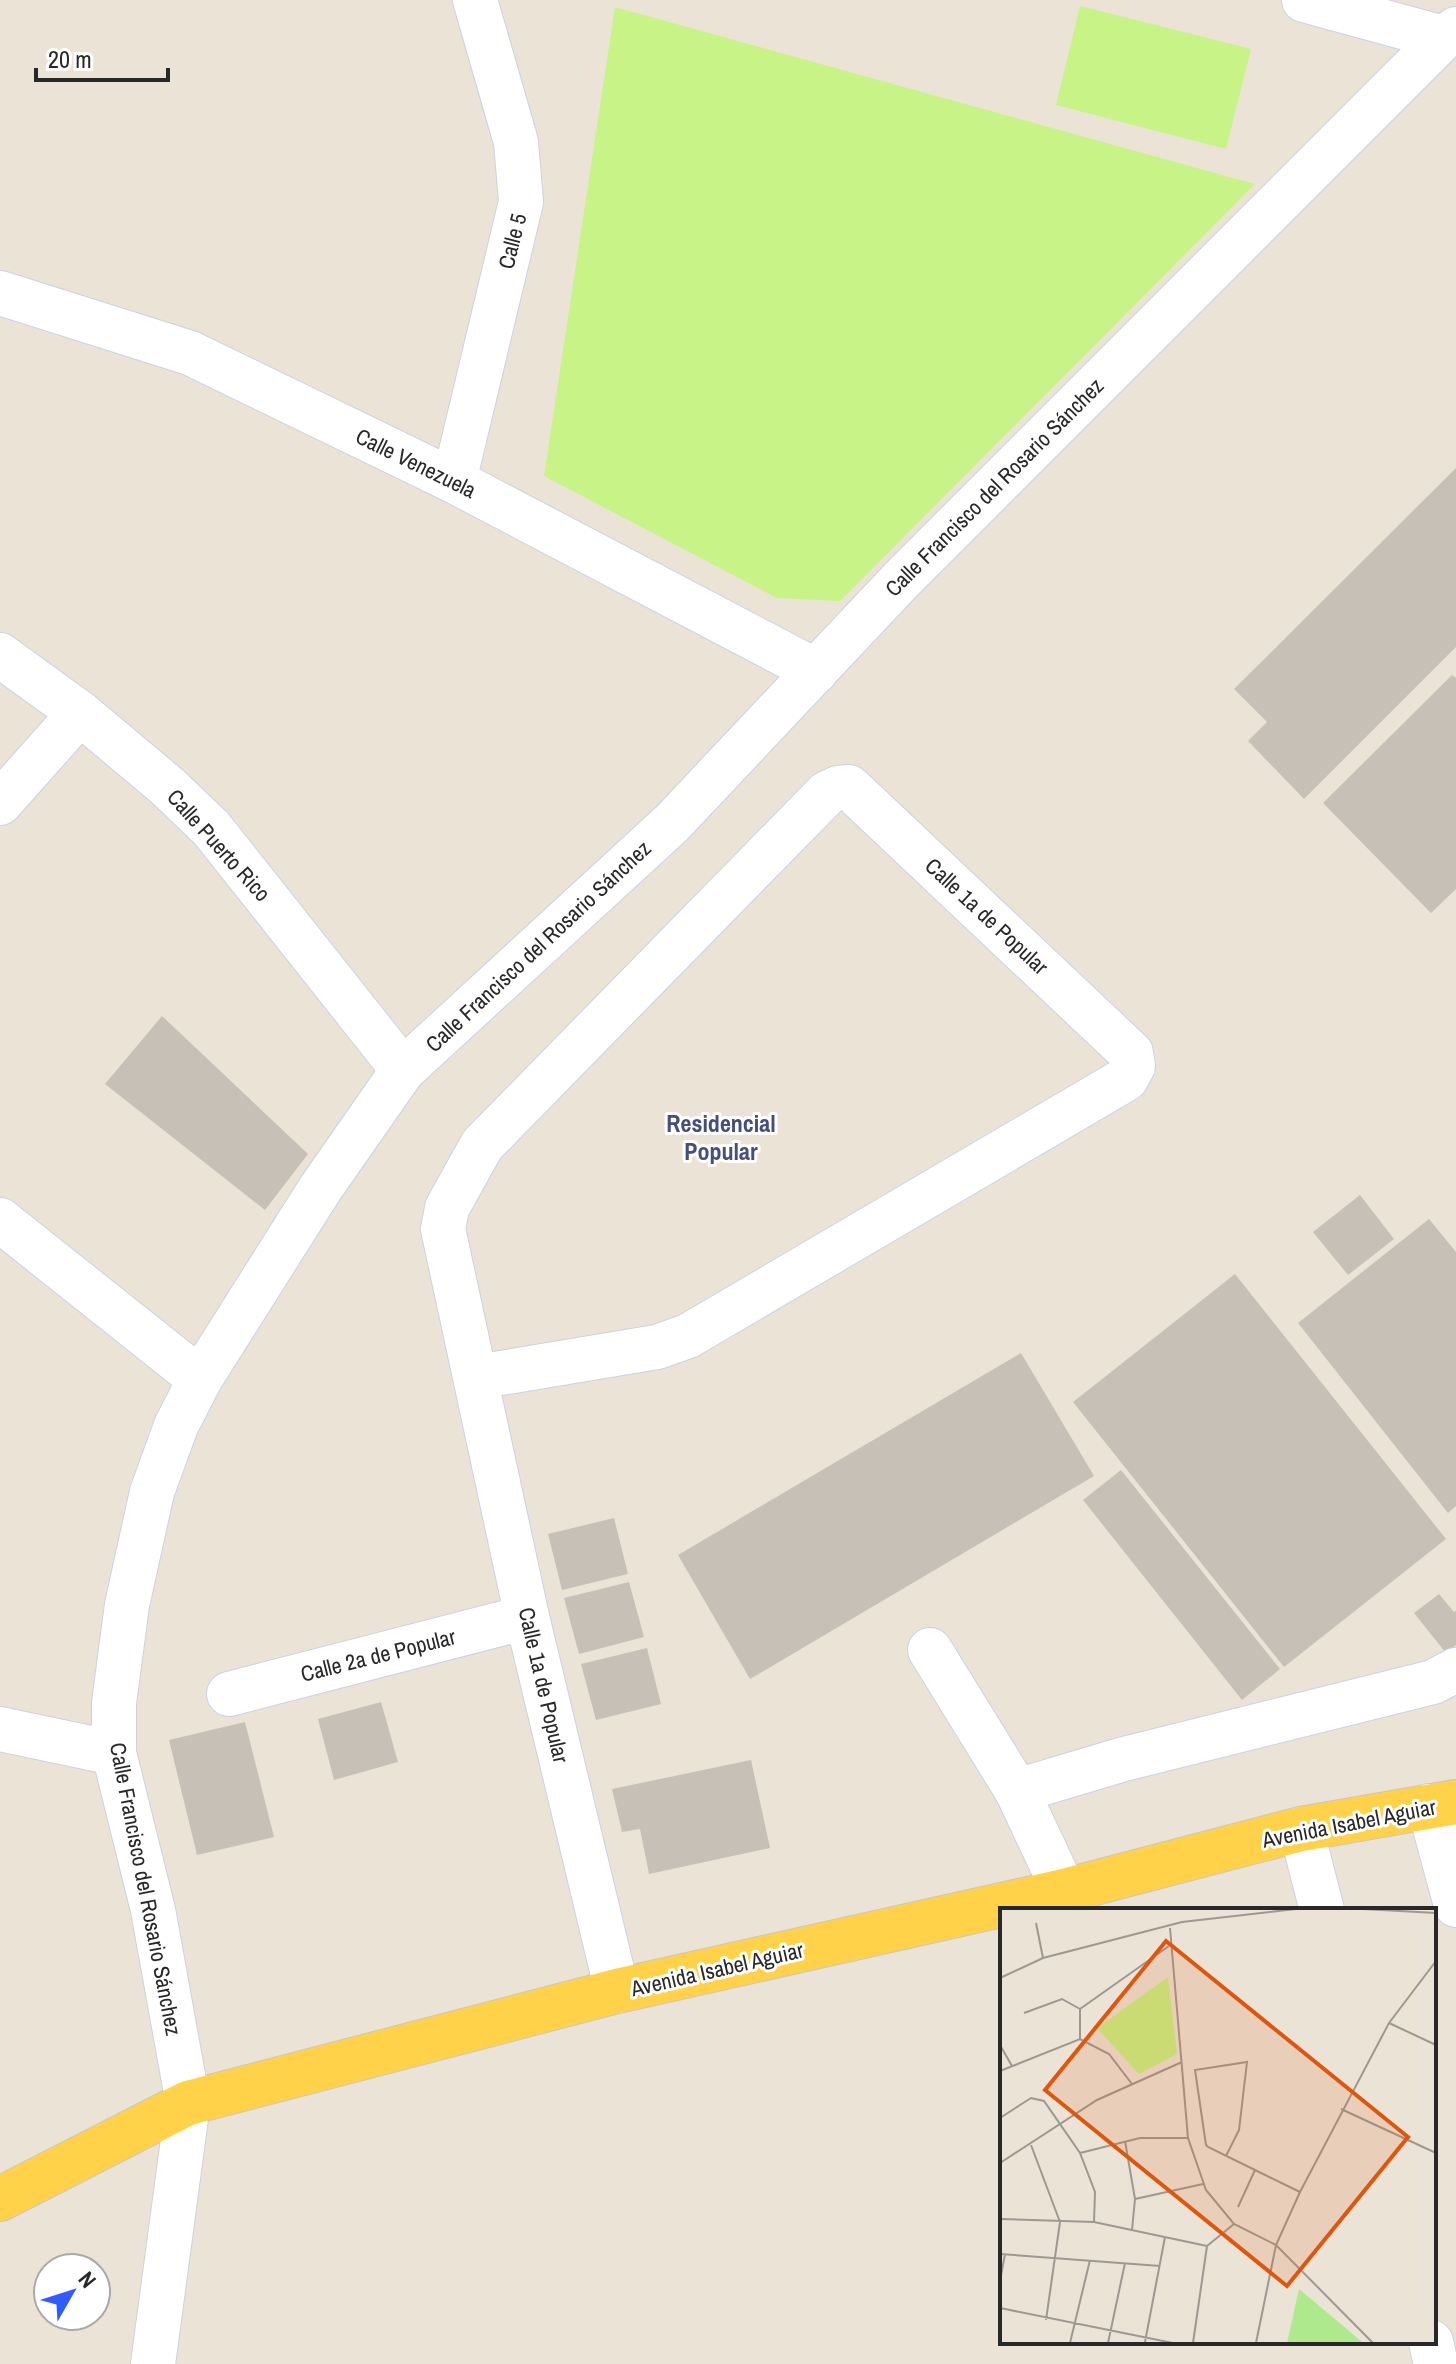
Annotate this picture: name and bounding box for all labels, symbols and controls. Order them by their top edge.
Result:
scale bar [36,32,168,82]
text: 20 m [48,43,92,75]
street label: Calle 5 [491,210,533,272]
street label: Calle Francisco del Rosario Sánchez [878,371,1110,603]
street label: Calle Venezuela [351,421,481,505]
street label: Calle Puerto Rico [161,782,277,908]
street label: Calle Francisco del Rosario Sánchez [419,833,657,1059]
street label: Calle 1a de Popular [919,851,1055,981]
district label: Residencial Popular [666,1107,776,1167]
street label: Calle 1a de Popular [512,1604,576,1766]
street label: Calle 2a de Popular [297,1621,459,1689]
street label: Calle Francisco del Rosario Sánchez [103,1740,189,2038]
street label: Avenida Isabel Aguiar [1259,1791,1438,1855]
inset map [1000,1908,1436,2344]
street label: Avenida Isabel Aguiar [627,1935,806,2004]
north arrow [32,2252,112,2332]
text: N [72,2265,103,2294]

